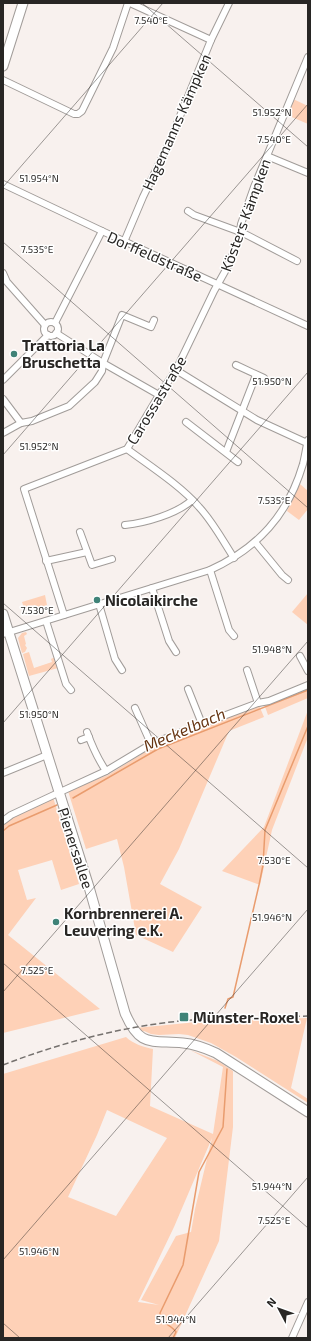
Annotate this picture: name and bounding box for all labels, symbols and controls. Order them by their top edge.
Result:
text: 7.540°E [134,14,168,26]
street label: Hagemanns Kämpken [138,51,214,193]
text: 51.952°N [252,106,292,118]
text: 7.540°E [257,133,291,145]
street label: Kösters Kämpken [216,156,274,274]
text: 51.954°N [19,172,59,184]
street label: Dorffeldstraße [105,227,205,285]
text: 7.535°E [21,243,54,255]
place label: Trattoria La Bruschetta [22,336,105,371]
marker: Trattoria La Bruschetta [9,349,19,359]
street label: Carossastraße [122,352,190,448]
text: 51.950°N [252,375,292,387]
text: 51.952°N [19,440,59,452]
text: 7.535°E [258,494,291,506]
place label: Nicolaikirche [105,591,198,609]
marker: Nicolaikirche [92,595,102,605]
text: 7.530°E [20,604,54,616]
text: 51.948°N [252,643,292,655]
water label: Meckelbach [140,703,228,755]
text: 51.950°N [19,708,59,720]
street label: Pienersallee [54,805,98,891]
text: 7.530°E [257,854,291,866]
place label: Kornbrennerei A. Leuvering e.K. [64,904,183,939]
text: 51.946°N [252,911,292,923]
marker: Kornbrennerei A. Leuvering e.K. [51,917,61,927]
text: 7.525°E [21,964,54,976]
place label: Münster-Roxel [193,1008,300,1026]
marker: Münster-Roxel [178,1011,190,1023]
text: 51.944°N [252,1180,292,1192]
text: 7.525°E [258,1214,291,1226]
text: 51.946°N [19,1245,59,1257]
north arrow [259,1289,299,1329]
text: N [264,1295,279,1309]
text: 51.944°N [156,1313,196,1325]

